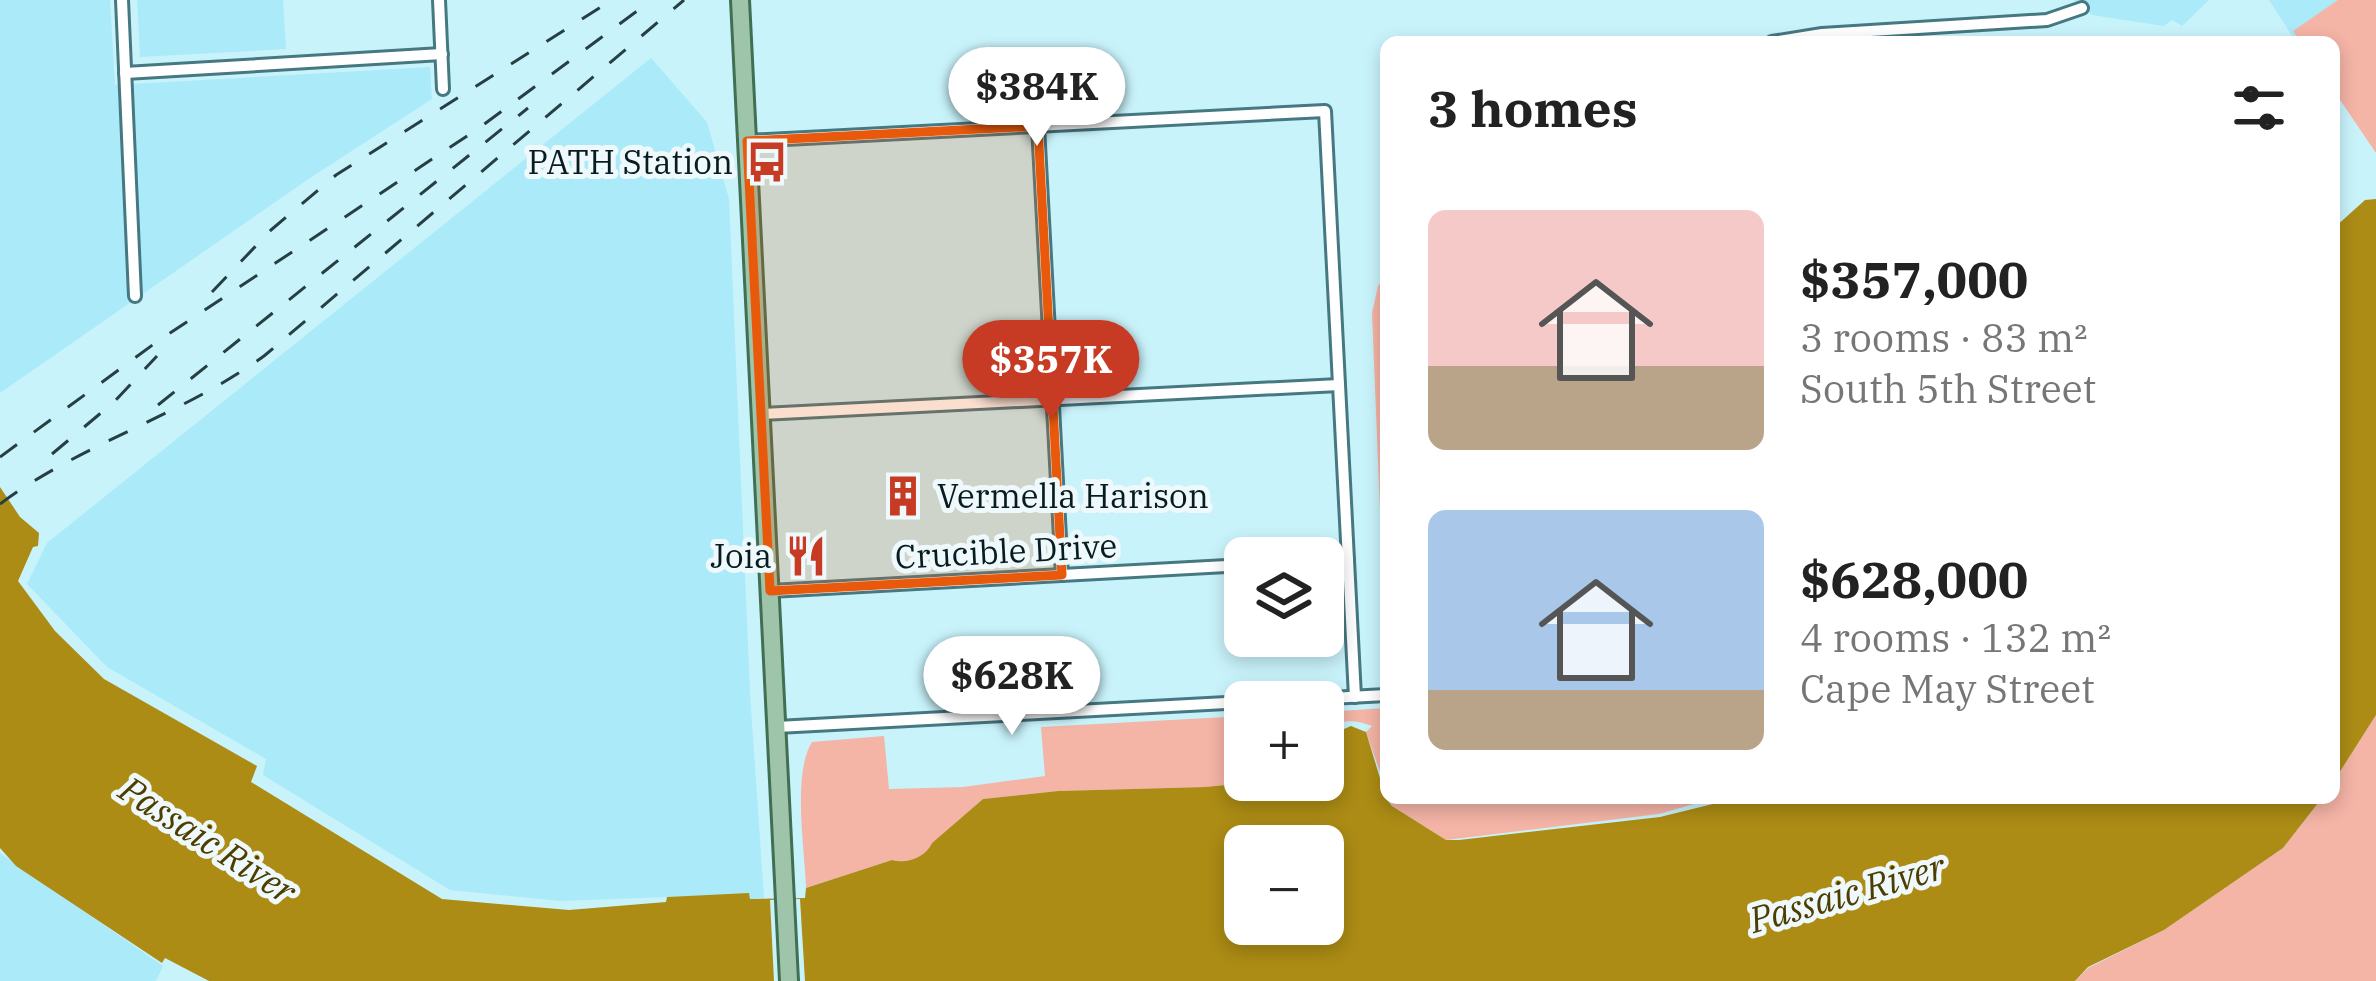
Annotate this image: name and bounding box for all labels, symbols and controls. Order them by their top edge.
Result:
pin: $384K [953,47,1121,149]
text: $384K [975,60,1099,111]
text: 3 homes [1428,75,1638,141]
icon: filters [2226,75,2292,141]
bus stop icon: PATH Station [744,139,790,185]
place label: PATH Station [527,140,733,183]
text: $357,000 [1800,246,2028,312]
icon: home [1524,258,1668,402]
text: 3 rooms · 83 m² [1800,312,2088,363]
pin: $357K [967,320,1135,422]
text: $357K [989,333,1113,384]
text: South 5th Street [1800,363,2096,414]
building icon: Vermella Harison [880,473,926,519]
place label: Vermella Harison [937,474,1209,517]
street label: Crucible Drive [894,523,1118,578]
restaurant icon: Joia [783,533,829,579]
place label: Joia [710,534,772,577]
map controls [1224,537,1344,945]
button: layers [1224,537,1344,657]
text: $628,000 [1800,546,2028,612]
icon: home [1524,558,1668,702]
text: 4 rooms · 132 m² [1800,612,2111,663]
pin: $628K [928,636,1096,738]
text: $628K [950,649,1074,700]
text: Cape May Street [1800,663,2095,714]
button: + [1224,681,1344,801]
water label: Passaic River [110,765,307,915]
button: − [1224,825,1344,945]
water label: Passaic River [1743,842,1951,943]

